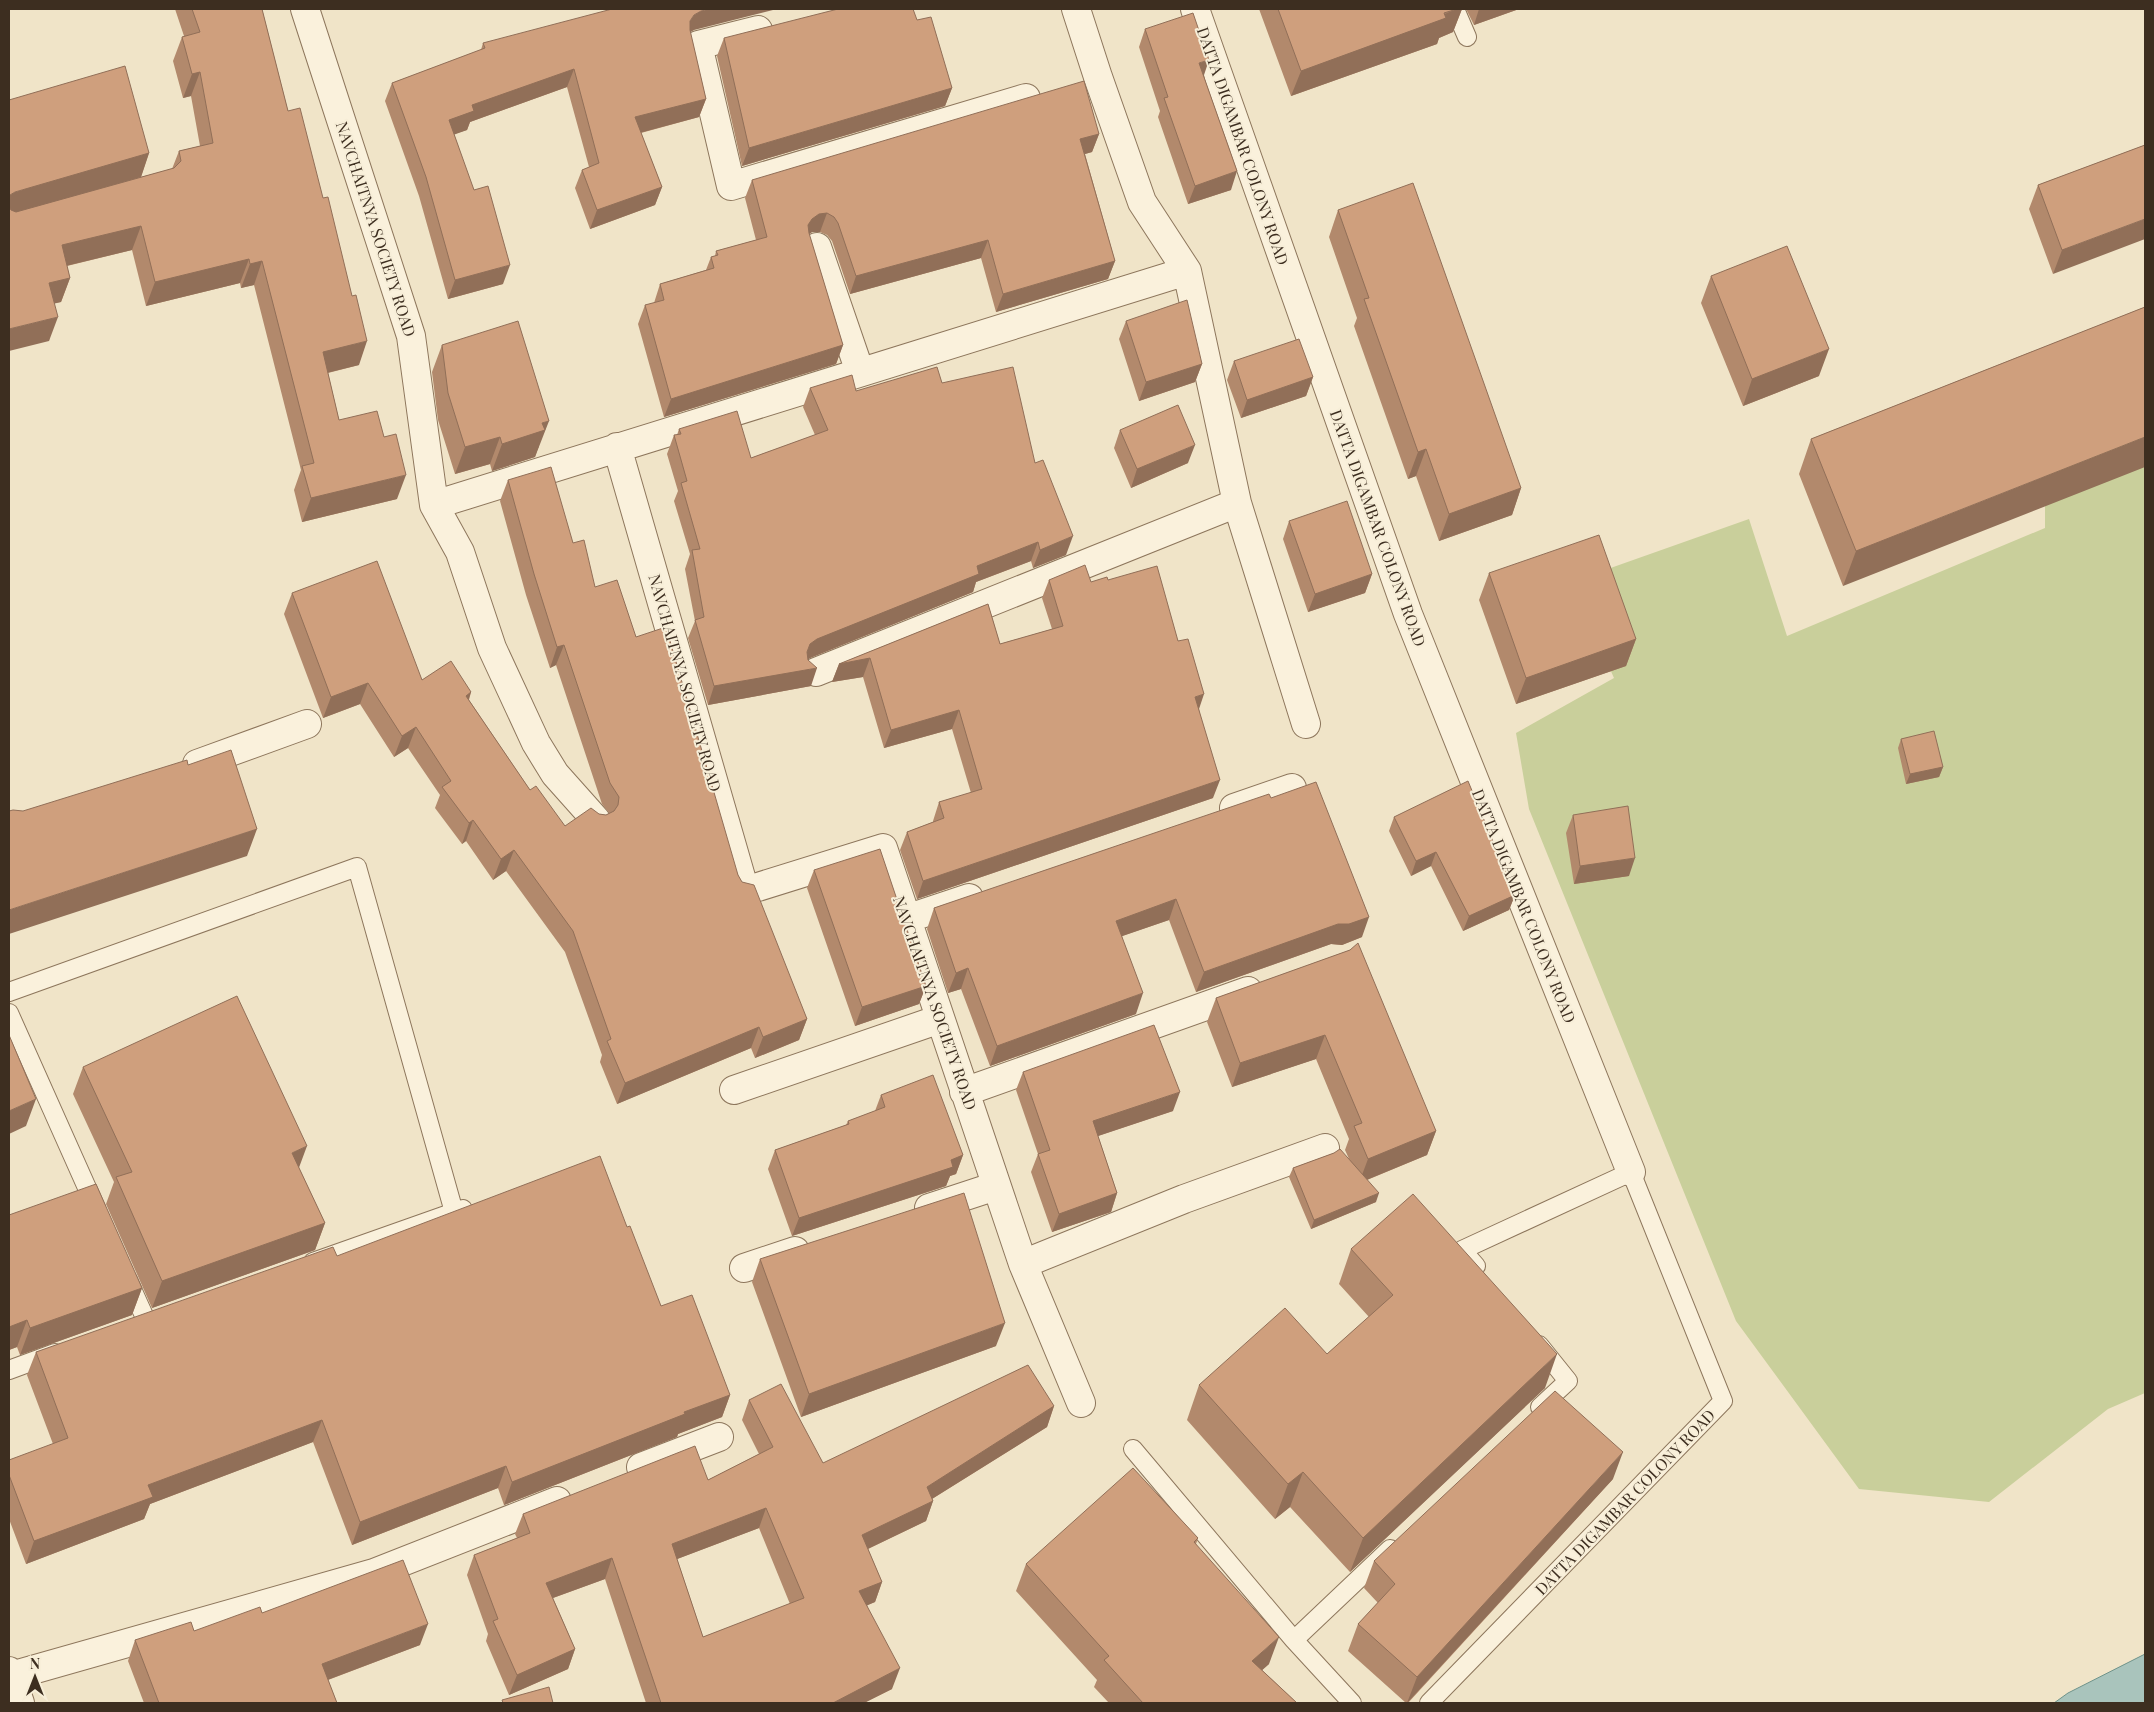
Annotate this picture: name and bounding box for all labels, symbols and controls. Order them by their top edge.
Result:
street label: DATTA DIGAMBAR COLONY ROAD [1193,24,1294,268]
street label: NAVCHAITNYA SOCIETY ROAD [332,118,421,339]
street label: DATTA DIGAMBAR COLONY ROAD [1326,407,1431,649]
street label: NAVCHAITNYA SOCIETY ROAD [644,572,727,794]
street label: DATTA DIGAMBAR COLONY ROAD [1468,786,1581,1026]
street label: NAVCHAITNYA SOCIETY ROAD [889,893,982,1113]
street label: DATTA DIGAMBAR COLONY ROAD [1530,1404,1719,1599]
north arrow [10,1652,60,1702]
text: N [30,1654,40,1673]

